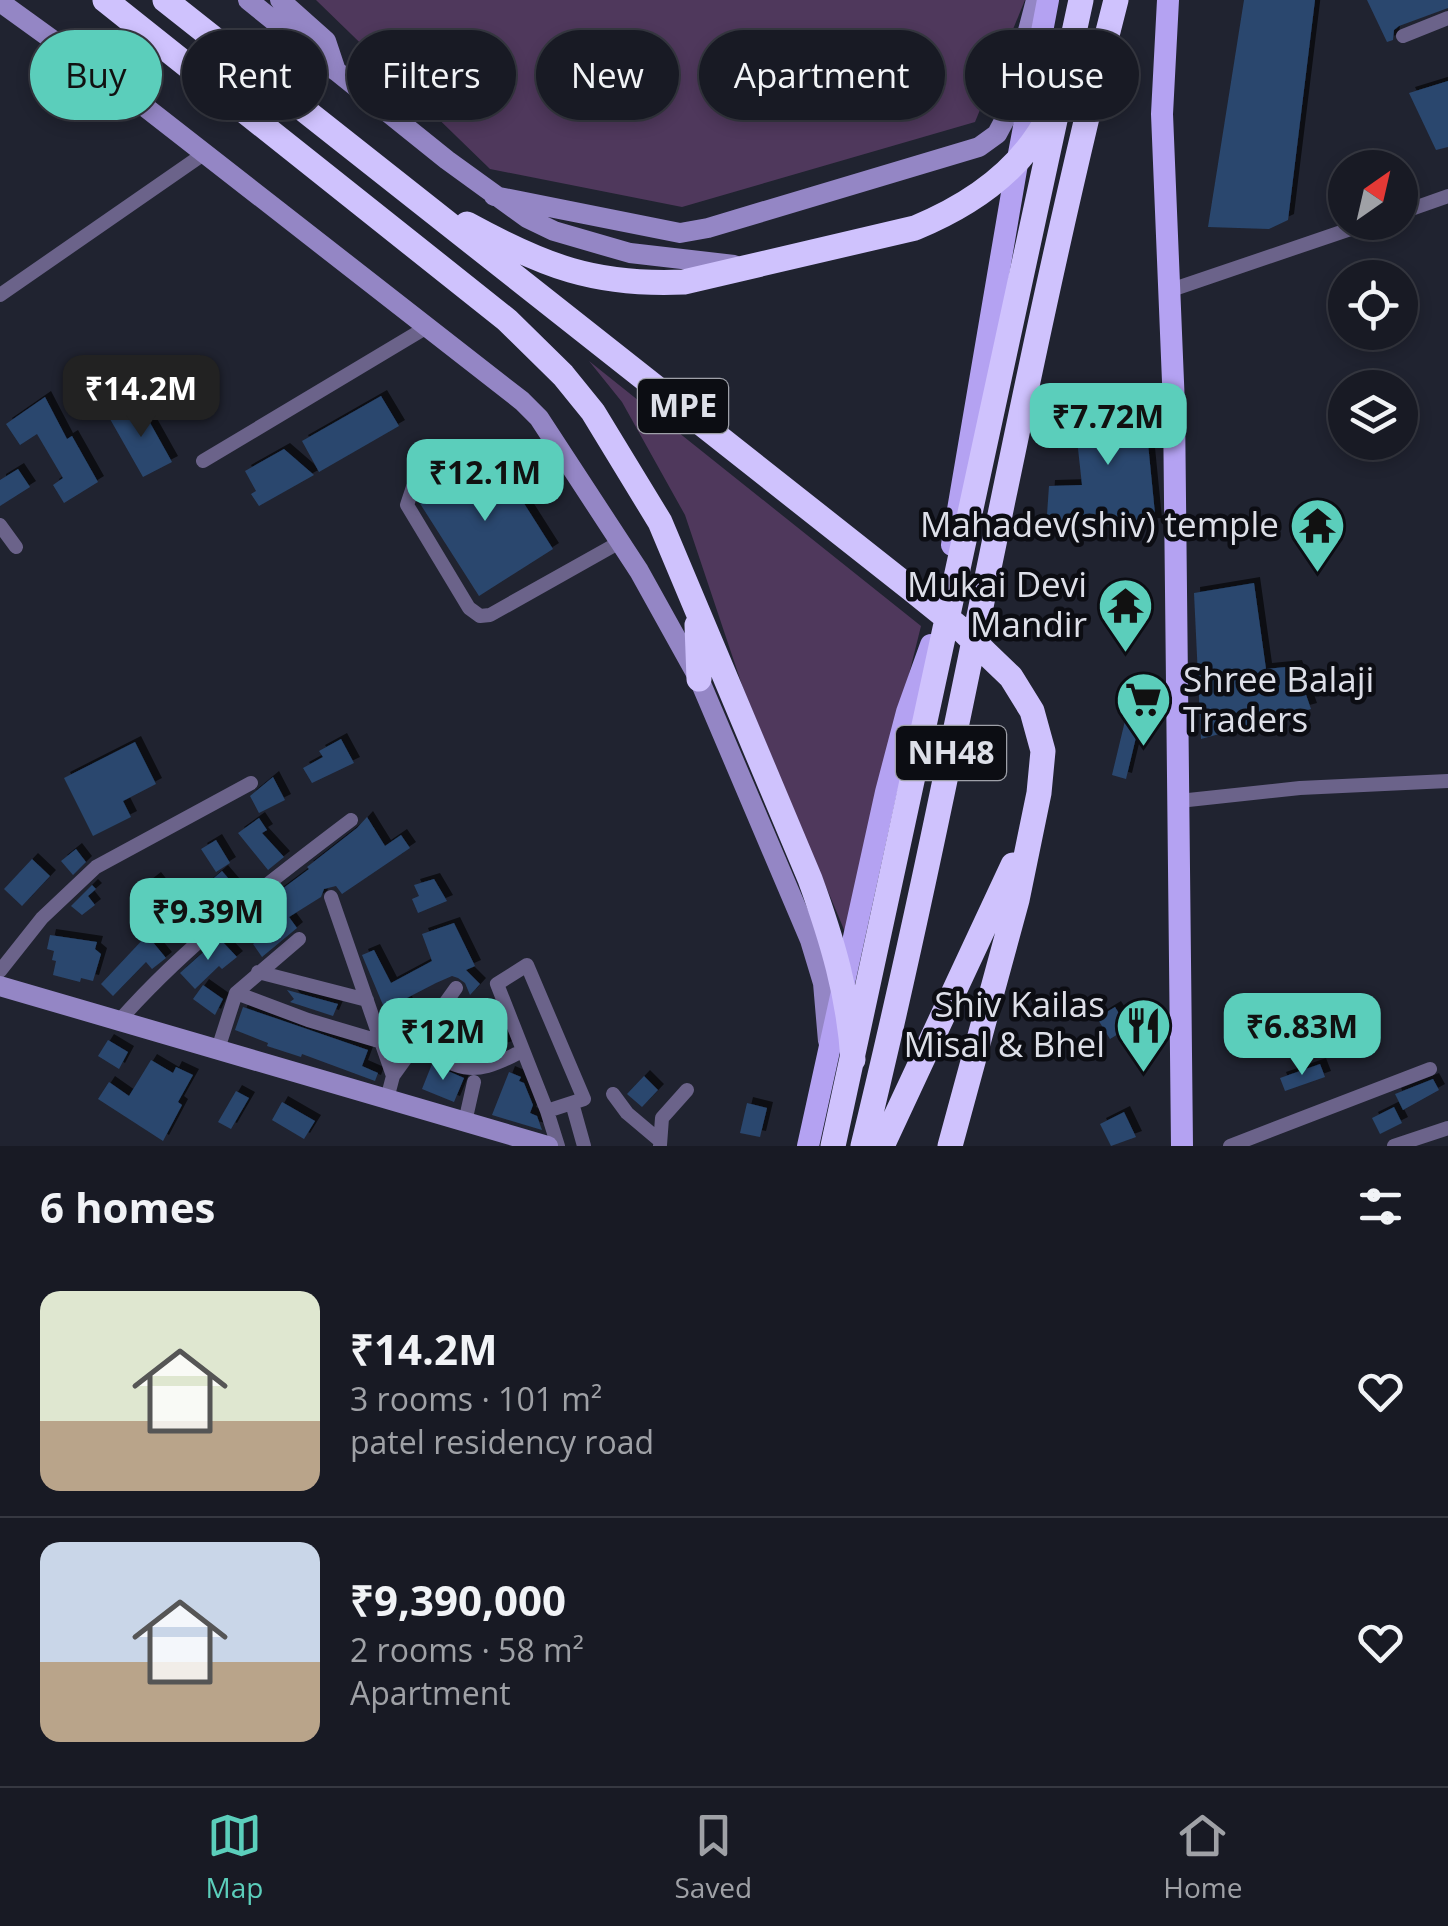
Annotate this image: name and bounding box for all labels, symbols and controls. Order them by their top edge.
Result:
chip: Buy [30,30,162,120]
chip: Rent [182,30,327,120]
chip: Filters [347,30,516,120]
chip: New [536,30,679,120]
chip: Apartment [699,30,945,120]
chip: House [965,30,1139,120]
north arrow [1328,150,1418,240]
map controls [1328,150,1418,460]
button: locate [1328,260,1418,350]
pin: ₹14.2M [60,355,222,440]
text: ₹14.2M [85,366,197,409]
button: layers [1328,370,1418,460]
road number: MPE [638,379,728,433]
pin: ₹7.72M [1027,383,1189,468]
text: ₹7.72M [1052,394,1164,437]
pin: ₹12.1M [404,439,566,524]
text: ₹12.1M [429,450,541,493]
temple icon: Mahadev(shiv) temple [1288,495,1348,574]
place label: Mahadev(shiv) temple [920,500,1279,547]
place label: Mukai Devi Mandir [907,560,1087,647]
temple icon: Mukai Devi Mandir [1096,575,1156,654]
place label: Shree Balaji Traders [1183,655,1374,742]
supermarket icon: Shree Balaji Traders [1114,670,1174,749]
road number: NH48 [896,726,1006,780]
pin: ₹9.39M [127,878,289,963]
text: ₹9.39M [152,889,264,932]
place label: Shiv Kailas Misal & Bhel [903,980,1105,1067]
pin: ₹6.83M [1221,993,1383,1078]
restaurant icon: Shiv Kailas Misal & Bhel [1114,995,1174,1074]
pin: ₹12M [384,998,502,1083]
text: ₹6.83M [1246,1004,1358,1047]
text: ₹12M [400,1009,486,1052]
text: 6 homes [40,1178,215,1235]
icon: filters [1353,1179,1408,1234]
text: ₹14.2M [350,1320,498,1377]
icon: home [120,1331,240,1451]
icon: heart [1353,1364,1408,1419]
text: 3 rooms · 101 m² [350,1377,602,1420]
text: patel residency road [350,1420,654,1463]
text: ₹9,390,000 [350,1571,566,1628]
icon: home [120,1582,240,1702]
icon: heart [1353,1615,1408,1670]
text: 2 rooms · 58 m² [350,1628,584,1671]
text: Apartment [350,1671,511,1714]
tab: Map [206,1808,263,1906]
tab: Saved [674,1808,752,1906]
tab: Home [1163,1808,1242,1906]

